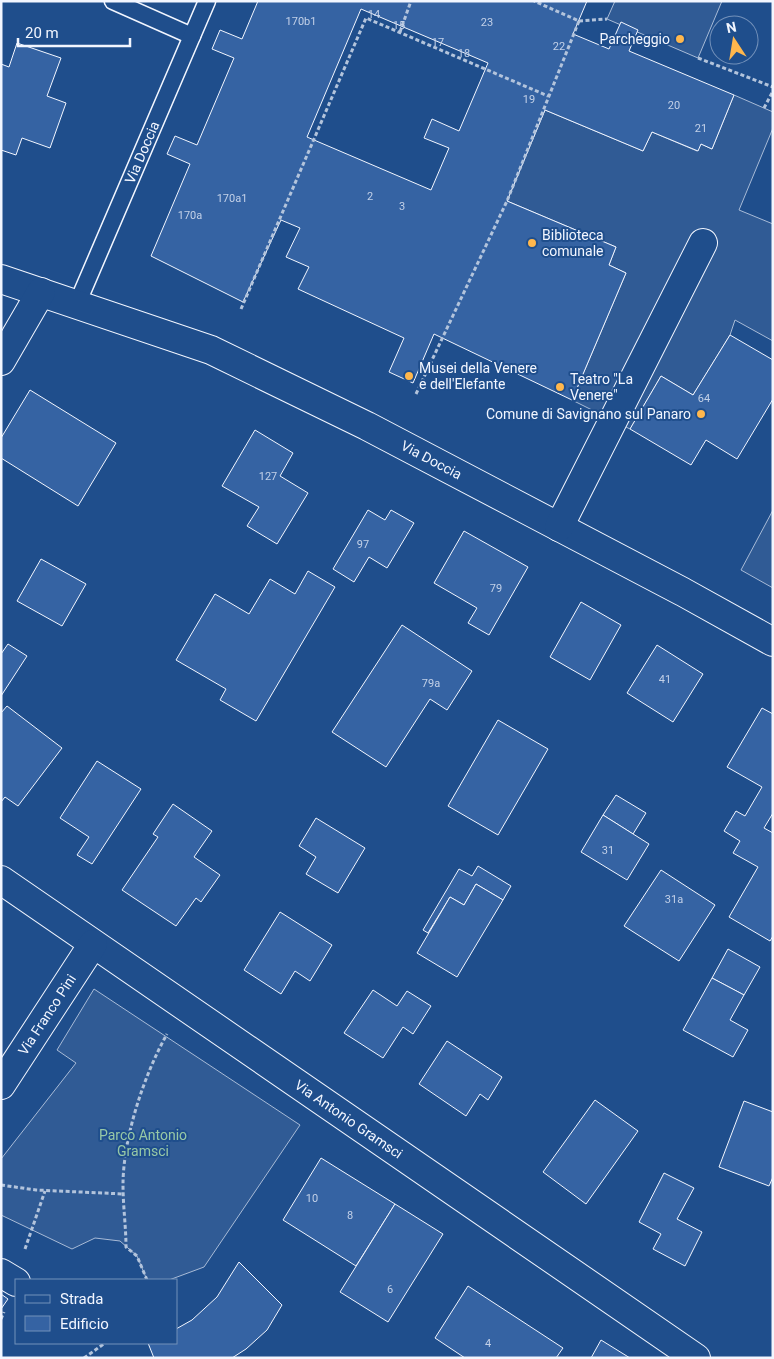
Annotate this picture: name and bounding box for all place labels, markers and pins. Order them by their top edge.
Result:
place label: Parcheggio [599,31,670,47]
marker: Parcheggio [674,33,686,45]
place label: Biblioteca comunale [542,227,604,259]
marker: Biblioteca comunale [526,237,538,249]
place label: Musei della Venere e dell'Elefante [419,360,537,392]
marker: Musei della Venere e dell'Elefante [403,370,415,382]
place label: Teatro "La Venere" [570,371,633,403]
marker: Teatro "La Venere" [554,381,566,393]
place label: Comune di Savignano sul Panaro [486,406,691,422]
marker: Comune di Savignano sul Panaro [695,408,707,420]

